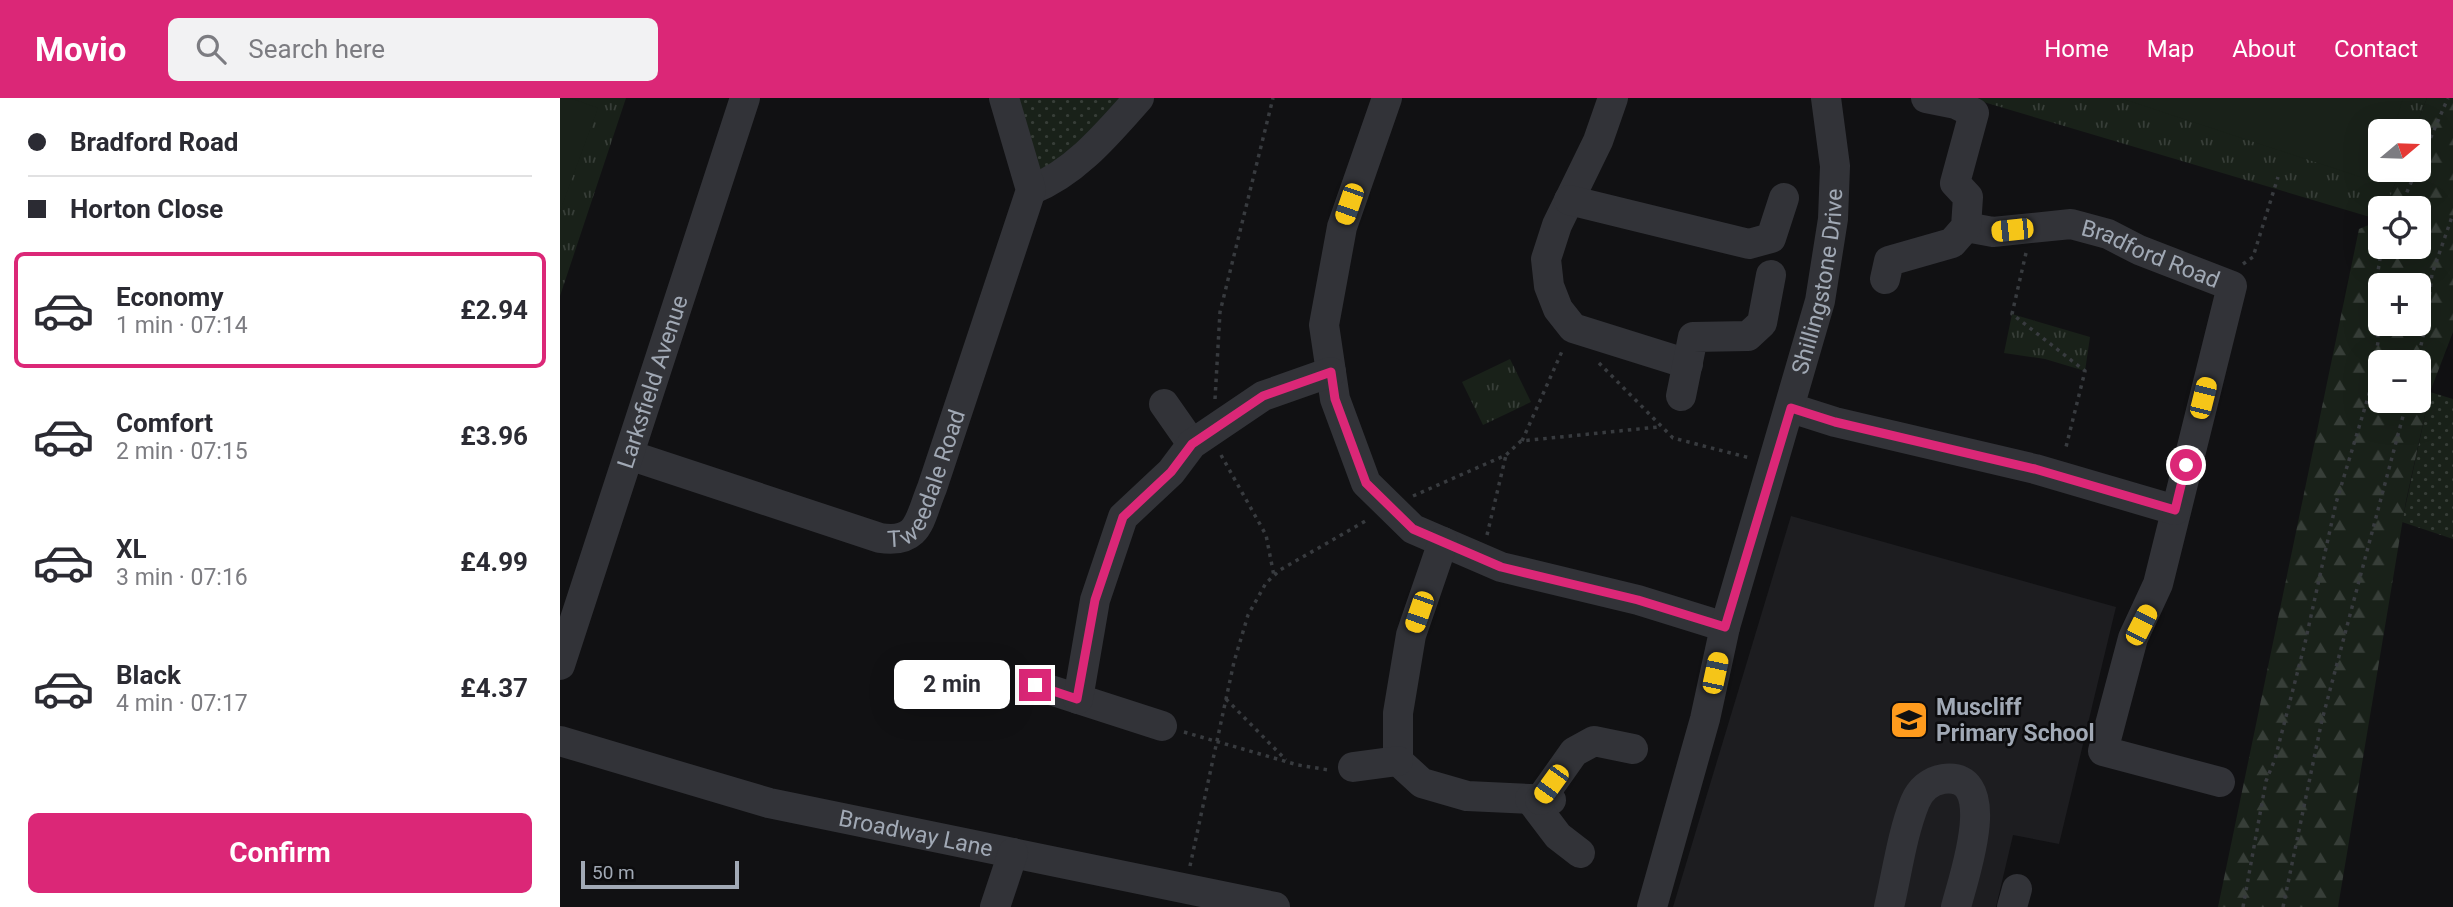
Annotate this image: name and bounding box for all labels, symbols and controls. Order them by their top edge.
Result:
search box [168,18,658,81]
text: Movio [35,30,126,69]
icon: search [192,30,230,68]
text: Search here [248,34,385,64]
text: Home [2044,35,2109,63]
text: Map [2147,35,2194,63]
text: About [2232,35,2296,63]
text: Contact [2334,35,2418,63]
north arrow [2368,119,2431,182]
map controls [2368,119,2431,413]
text: Bradford Road [70,127,239,157]
car [1333,181,1366,227]
street label: Shillingstone Drive [1786,188,1848,377]
text: Horton Close [70,194,223,224]
button: locate [2368,196,2431,259]
street label: Bradford Road [2078,214,2224,294]
car [1991,217,2034,243]
button: + [2368,273,2431,336]
icon: car [32,279,95,342]
text: Economy [116,282,223,312]
street label: Larksfield Avenue [612,292,693,472]
text: £2.94 [460,295,528,325]
text: 1 min · 07:14 [116,312,248,339]
button: − [2368,350,2431,413]
car [2188,375,2219,421]
icon: car [32,405,95,468]
street label: Tweedale Road [887,406,971,553]
text: Comfort [116,408,213,438]
text: £3.96 [460,421,528,451]
text: 2 min · 07:15 [116,438,248,465]
route start [2170,449,2202,481]
icon: car [32,531,95,594]
text: XL [116,534,147,564]
text: £4.99 [460,547,528,577]
text: 3 min · 07:16 [116,564,248,591]
car [1403,589,1436,635]
car [2123,602,2160,648]
car [1701,650,1730,696]
icon: car [32,657,95,720]
text: Black [116,660,181,690]
callout: 2 min [895,660,1010,710]
route end [1019,669,1051,701]
text: 2 min [923,671,981,698]
text: £4.37 [460,673,528,703]
text: 4 min · 07:17 [116,690,248,717]
place label: Muscliff Primary School [1936,694,2095,747]
school or university icon: Muscliff Primary School [1888,699,1930,741]
car [1531,761,1572,807]
street label: Broadway Lane [837,804,995,862]
button: Confirm [28,813,532,893]
scale bar [581,858,738,890]
text: 50 m [592,861,635,884]

